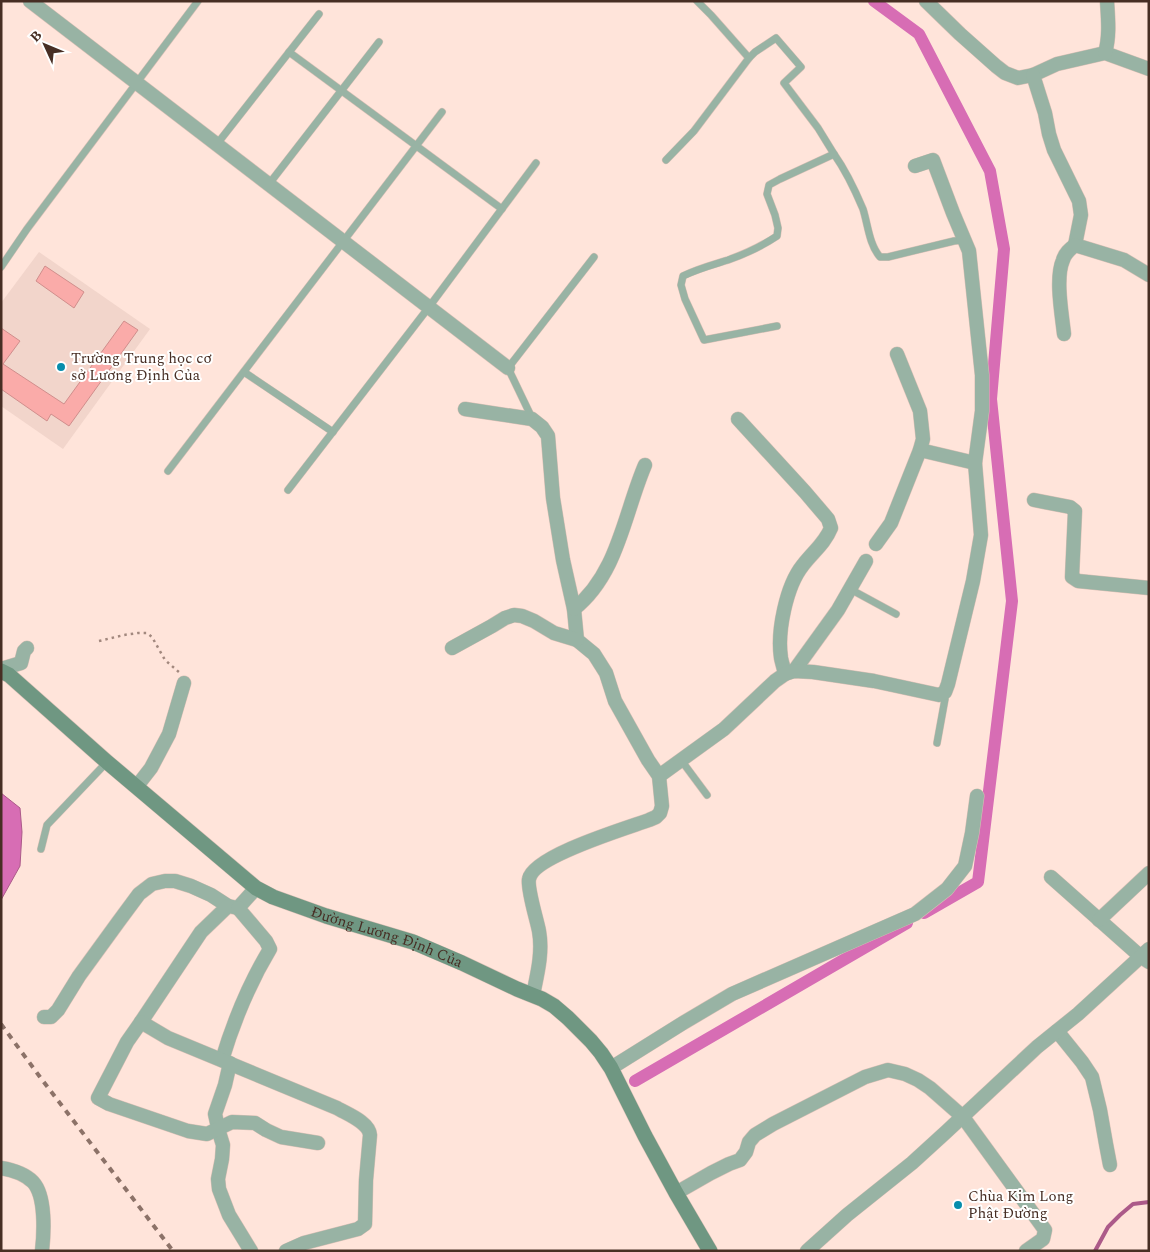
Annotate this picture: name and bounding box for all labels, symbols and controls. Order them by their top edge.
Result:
north arrow [20,20,70,70]
text: B [25,25,47,47]
place label: Trường Trung học cơ sở Lương Định Của [71,347,211,387]
marker: Trường Trung học cơ sở Lương Định Của [55,361,67,373]
street label: Đường Lương Định Của [308,900,467,974]
place label: Chùa Kim Long Phật Đường [968,1185,1074,1225]
marker: Chùa Kim Long Phật Đường [952,1199,964,1211]

